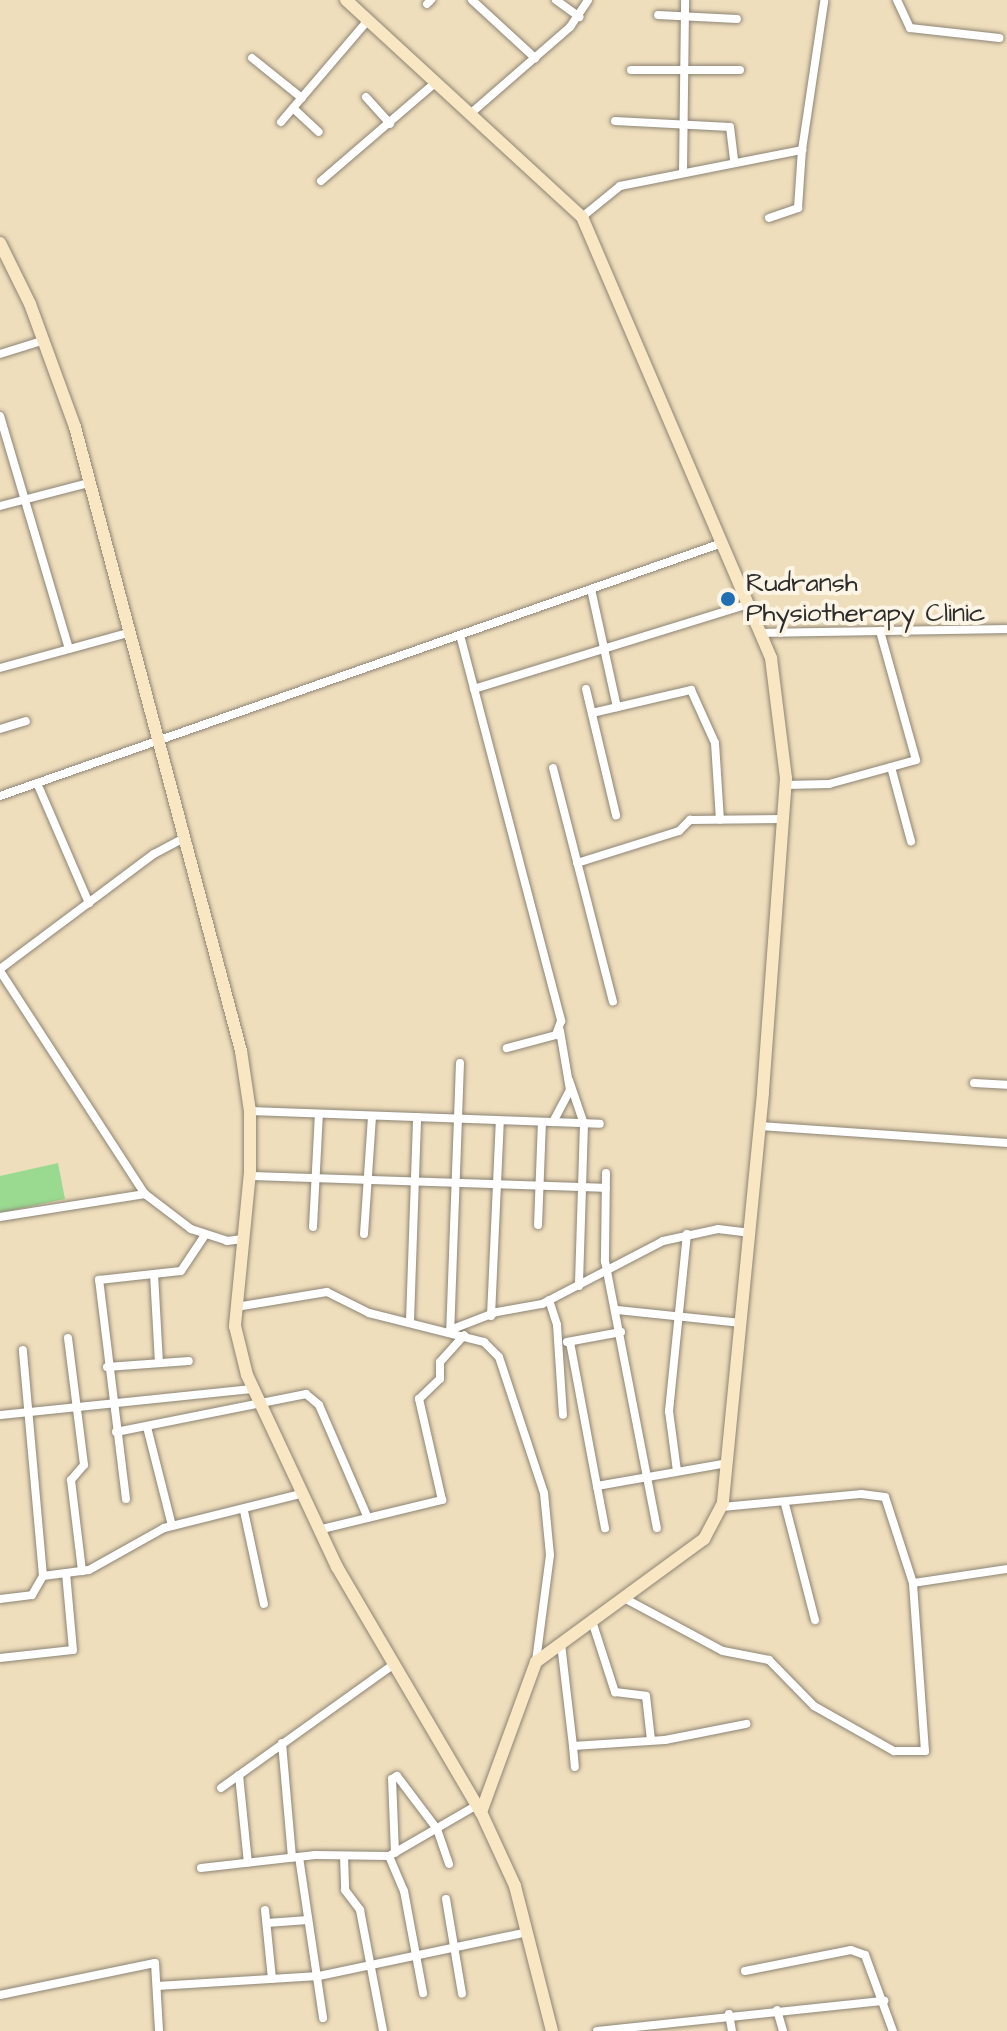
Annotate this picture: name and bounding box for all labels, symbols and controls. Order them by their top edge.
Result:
place label: Rudransh Physiotherapy Clinic [746,568,985,630]
marker: Rudransh Physiotherapy Clinic [717,588,739,610]

